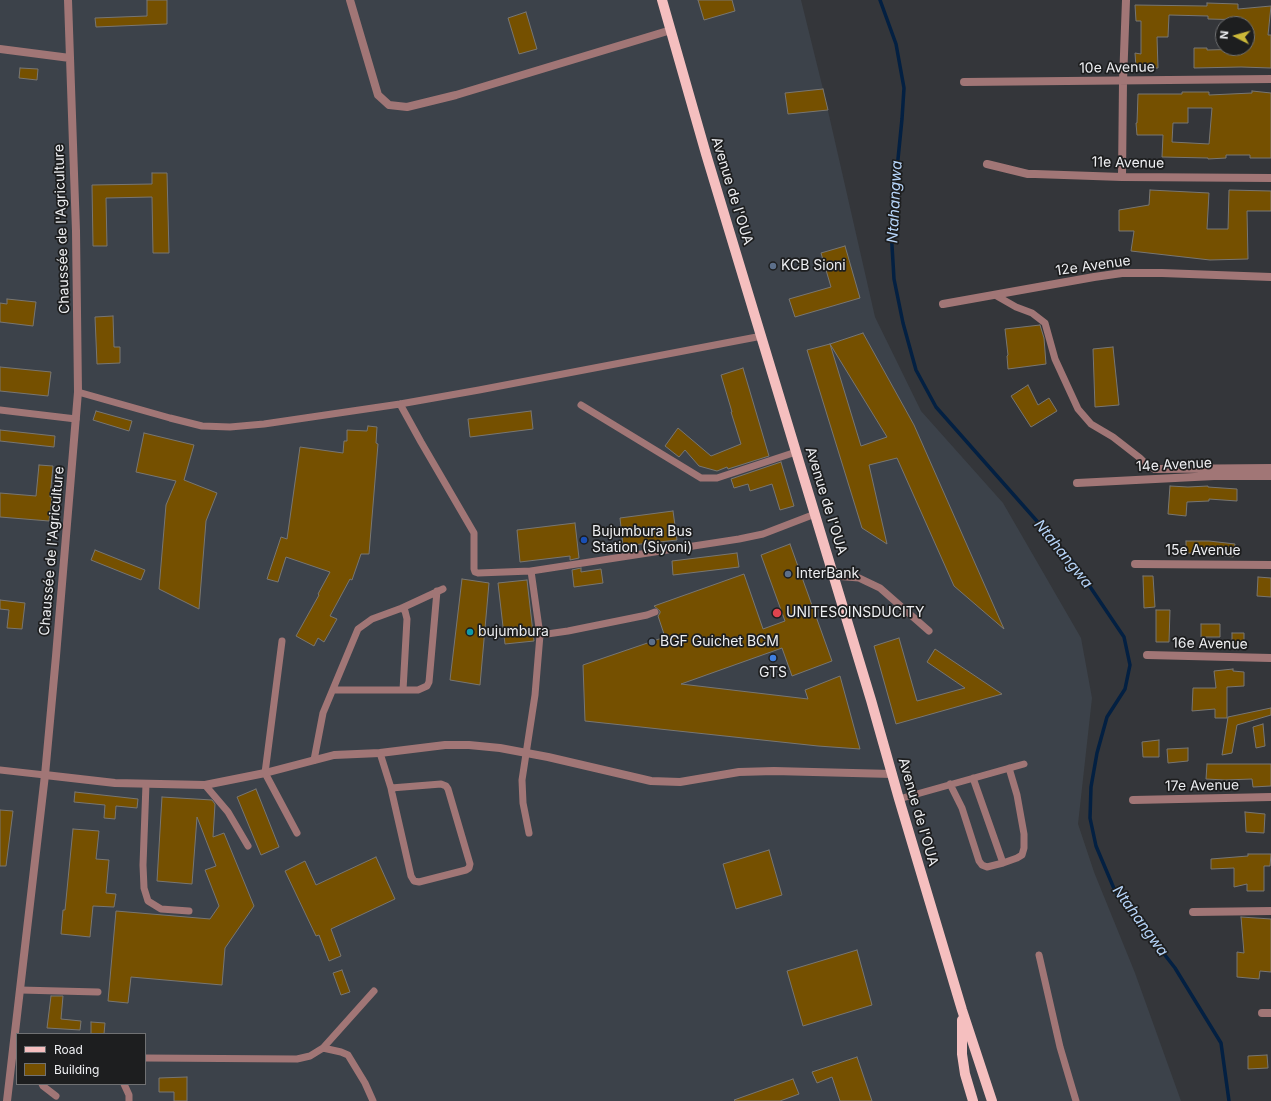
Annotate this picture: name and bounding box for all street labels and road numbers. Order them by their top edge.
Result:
street label: 10e Avenue [1079,59,1155,77]
street label: Avenue de l'OUA [708,135,756,247]
street label: Chaussée de l'Agriculture [51,144,73,314]
street label: 11e Avenue [1092,154,1164,172]
street label: 12e Avenue [1054,252,1132,280]
street label: Avenue de l'OUA [802,445,850,557]
street label: 14e Avenue [1136,455,1212,475]
street label: Chaussée de l'Agriculture [36,466,68,636]
street label: 15e Avenue [1165,543,1241,559]
street label: 16e Avenue [1172,635,1248,653]
street label: Avenue de l'OUA [895,756,941,868]
street label: 17e Avenue [1165,777,1239,795]

